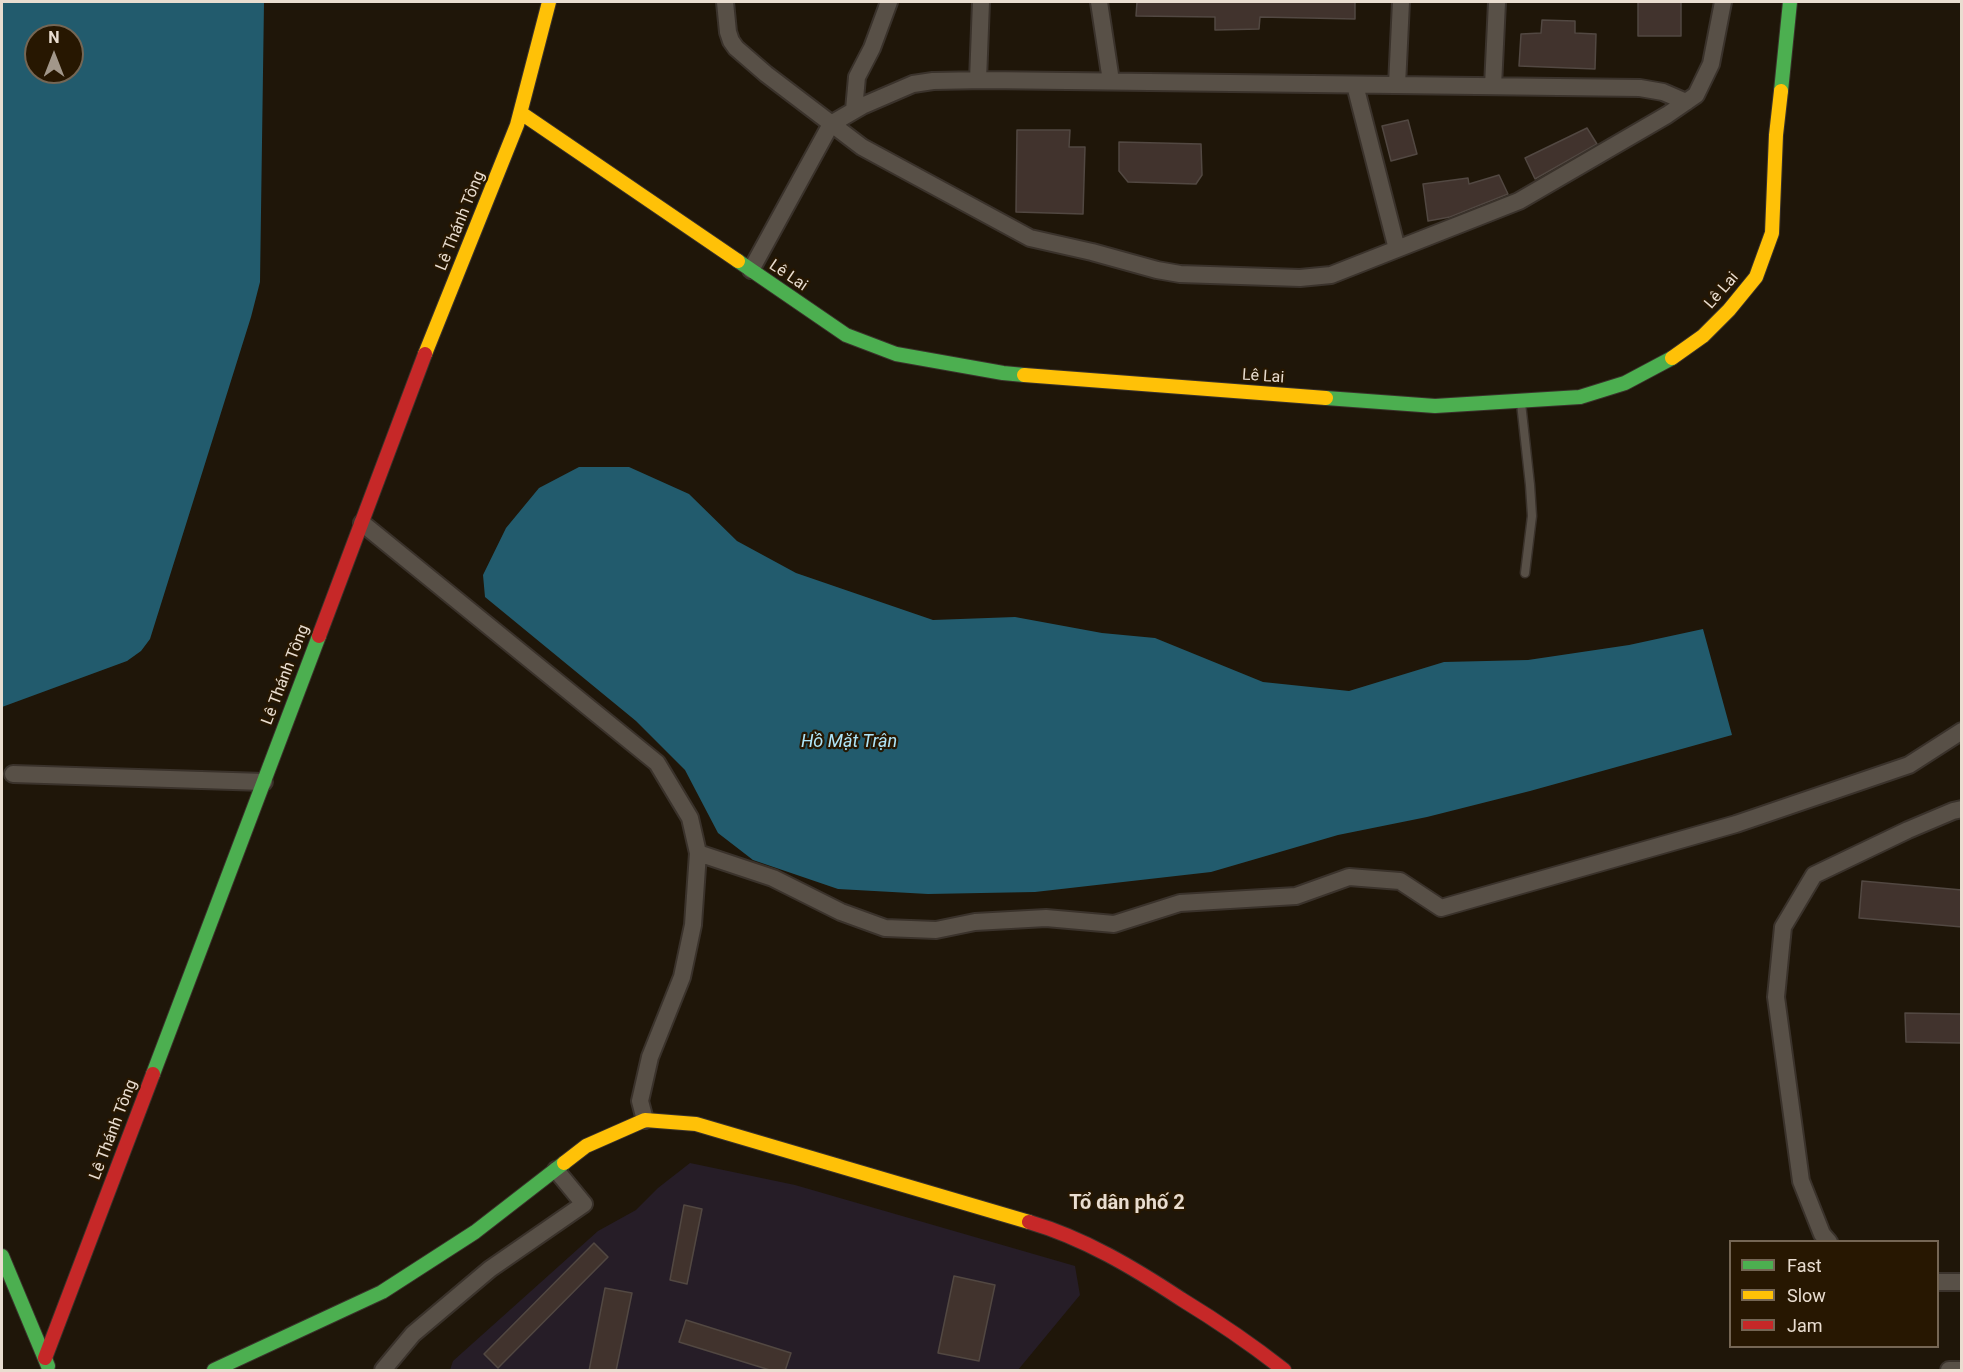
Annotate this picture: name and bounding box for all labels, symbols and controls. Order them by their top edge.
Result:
north arrow [24,24,84,84]
text: N [48,28,60,47]
street label: Lê Thánh Tông [432,169,490,273]
street label: Lê Lai [765,256,811,296]
street label: Lê Lai [1701,269,1743,313]
street label: Lê Lai [1241,366,1285,388]
street label: Lê Thánh Tông [258,622,314,728]
water label: Hồ Mặt Trận [801,731,897,753]
street label: Lê Thánh Tông [86,1077,142,1183]
district label: Tổ dân phố 2 [1069,1192,1185,1216]
legend [1729,1240,1939,1348]
text: Fast [1787,1255,1822,1276]
text: Slow [1787,1285,1826,1306]
text: Jam [1787,1315,1823,1336]

